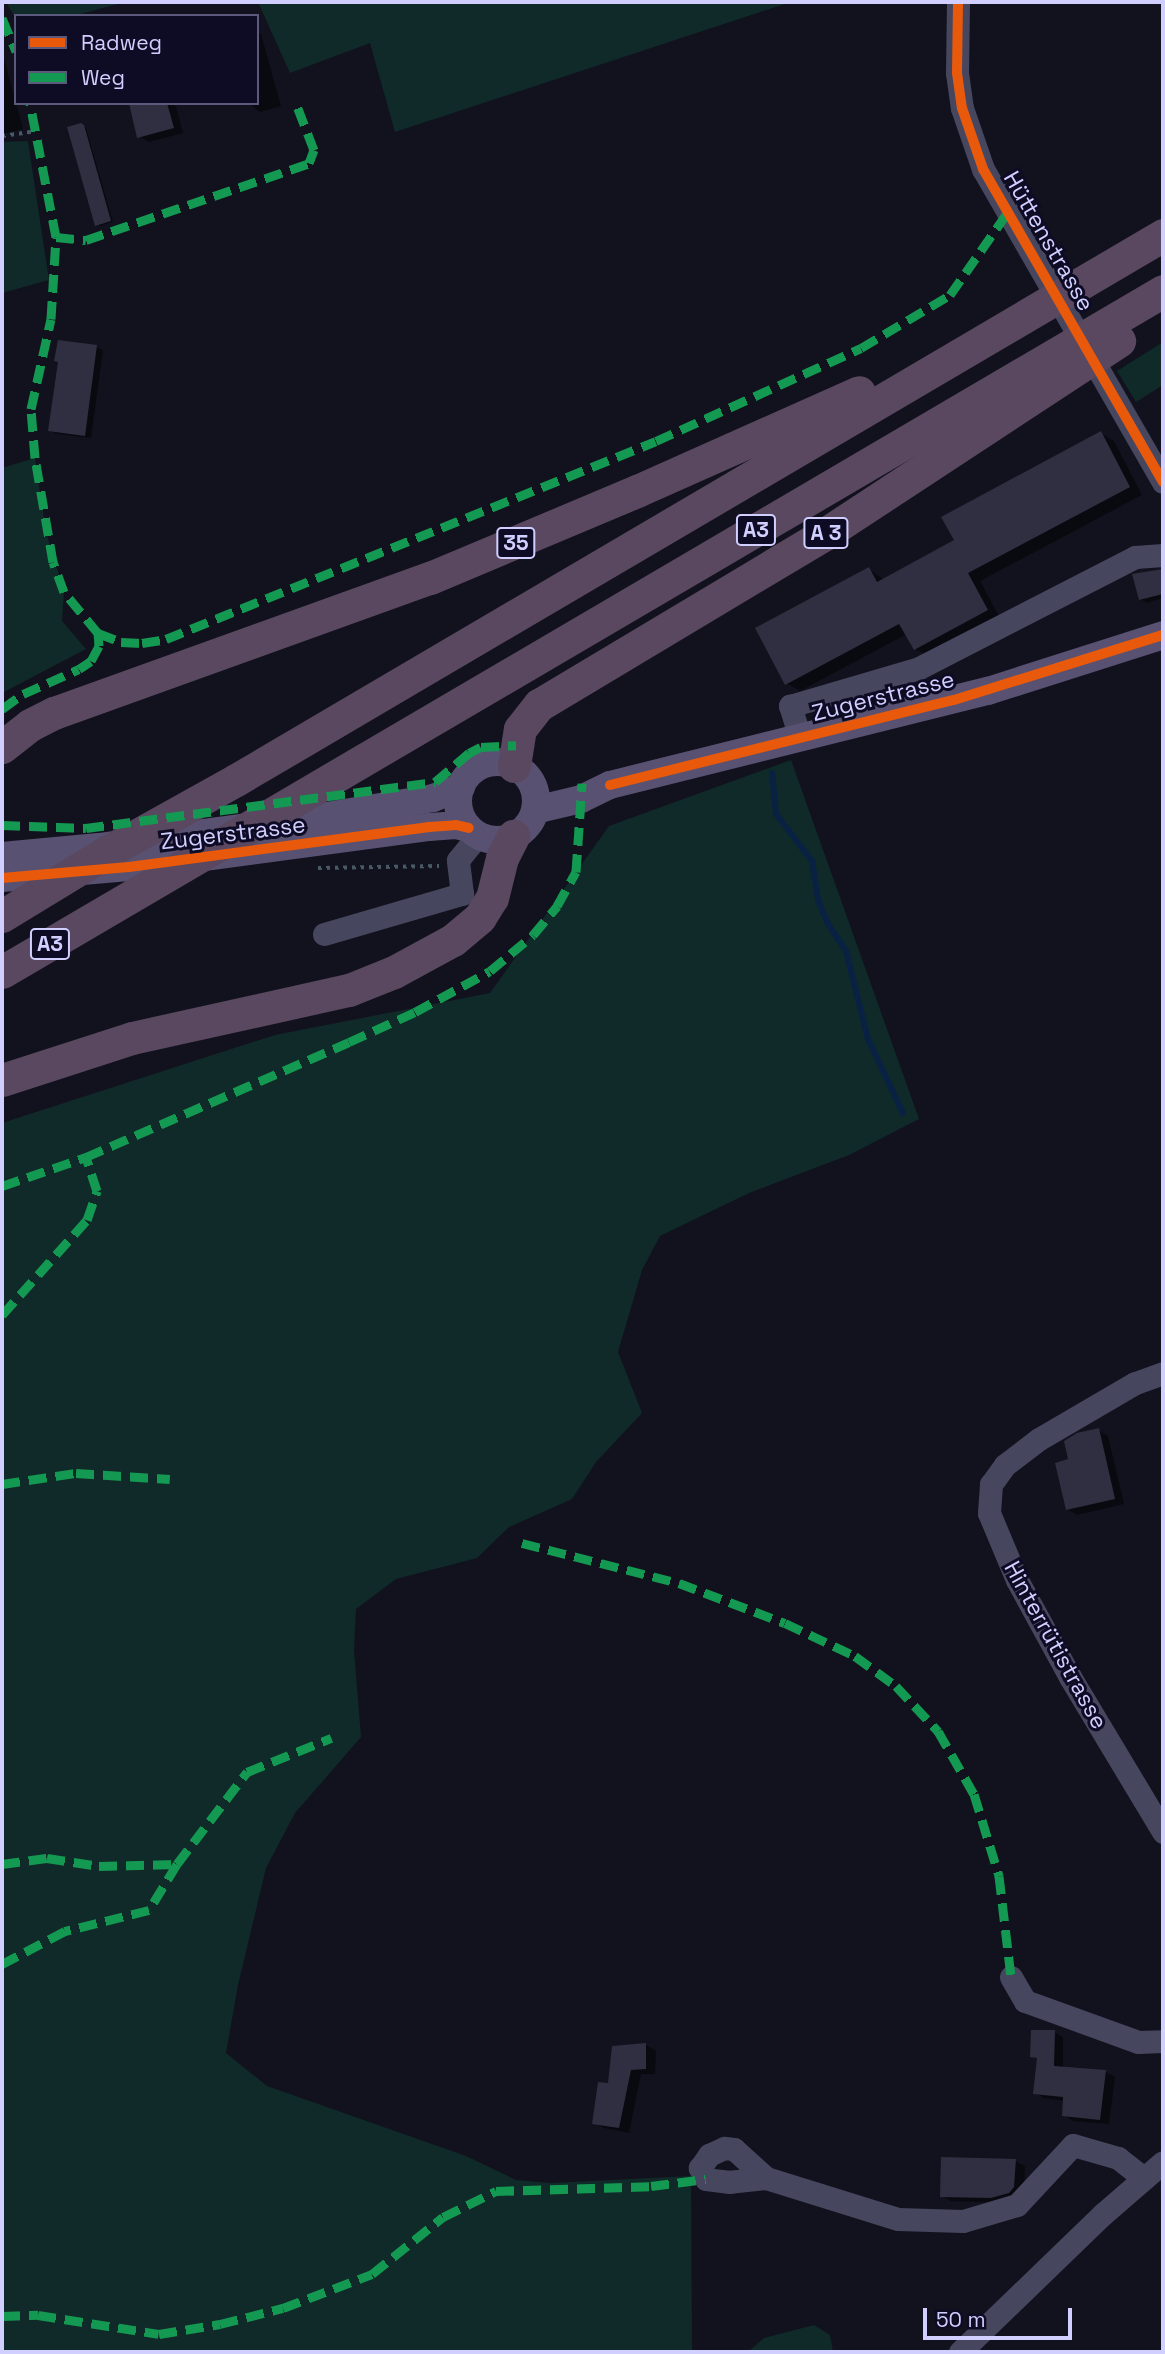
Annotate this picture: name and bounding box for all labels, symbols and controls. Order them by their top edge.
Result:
legend [14,14,259,105]
text: Radweg [81,29,162,56]
text: Weg [81,64,125,91]
street label: Hüttenstrasse [998,166,1100,316]
road number: A3 [735,512,777,548]
road number: A 3 [803,516,849,550]
road number: 35 [495,526,537,560]
street label: Zugerstrasse [809,665,957,727]
street label: Zugerstrasse [159,810,307,856]
road number: A3 [29,926,71,962]
street label: Hinterrütistrasse [998,1556,1114,1734]
scale bar [927,2294,1076,2338]
text: 50 m [936,2306,986,2333]

